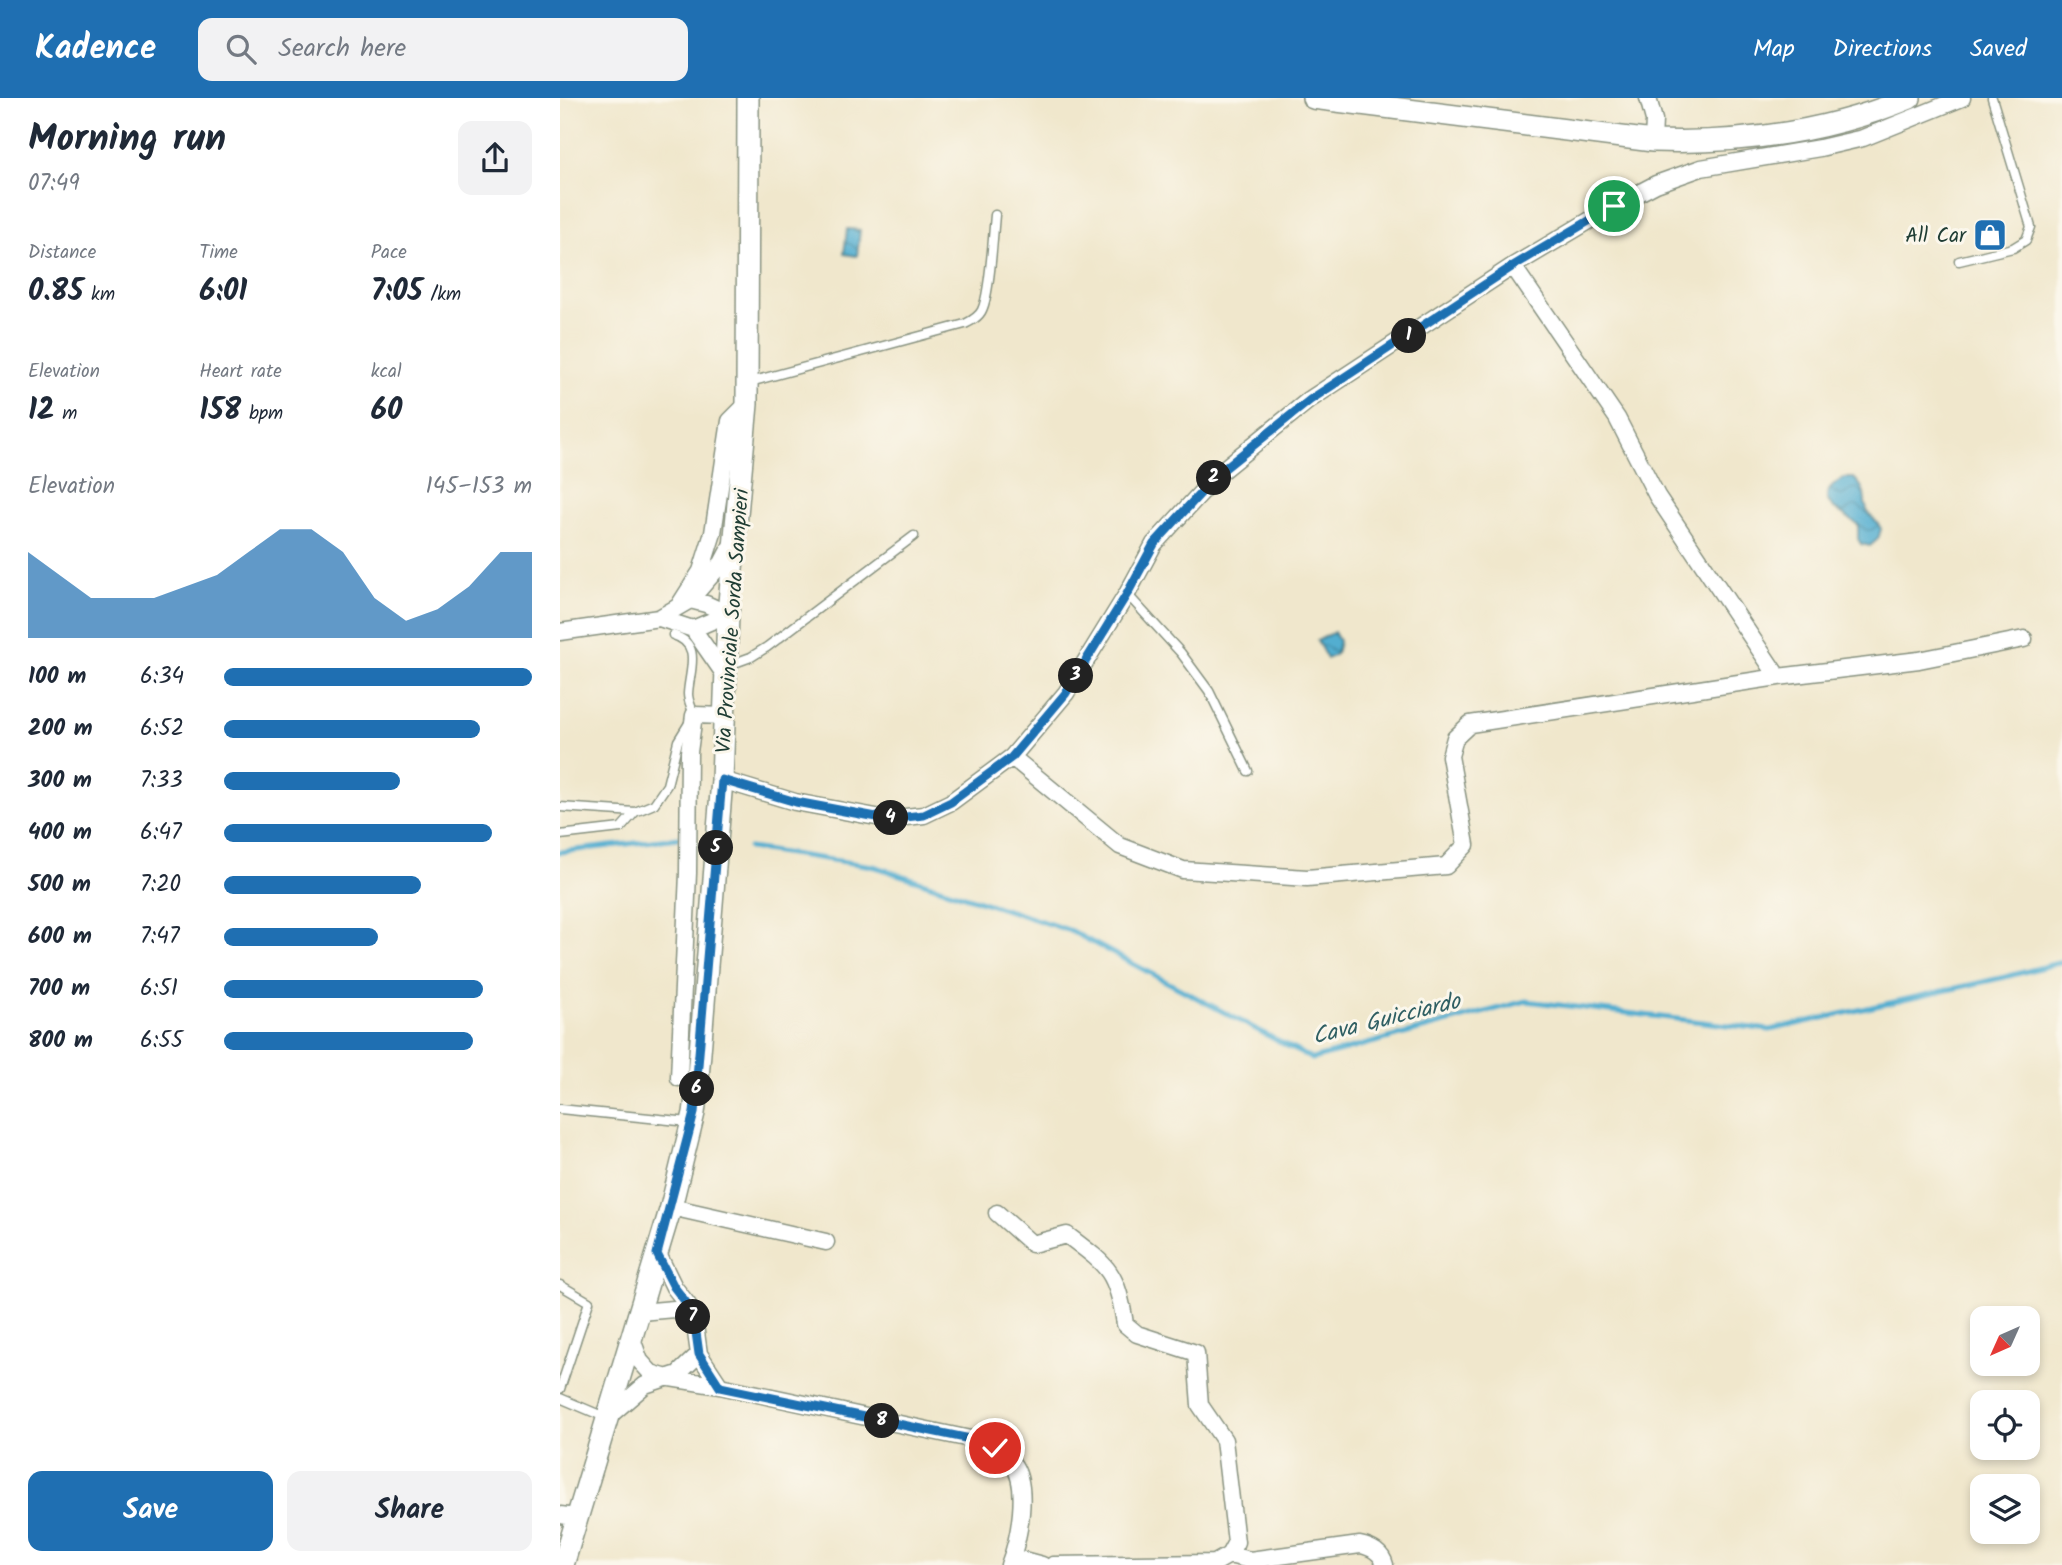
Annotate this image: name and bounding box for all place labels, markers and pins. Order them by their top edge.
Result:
pin [1584,176,1644,236]
shop icon: All Car [1971,216,2009,254]
place label: All Car [1905,220,1967,253]
pin: 1 [1392,318,1426,354]
pin: 2 [1196,460,1232,496]
pin: 3 [1058,658,1094,694]
pin: 4 [874,800,908,836]
pin: 5 [698,830,734,866]
pin: 6 [680,1072,714,1107]
pin: 7 [676,1300,710,1334]
pin: 8 [864,1404,900,1438]
pin [965,1418,1025,1478]

